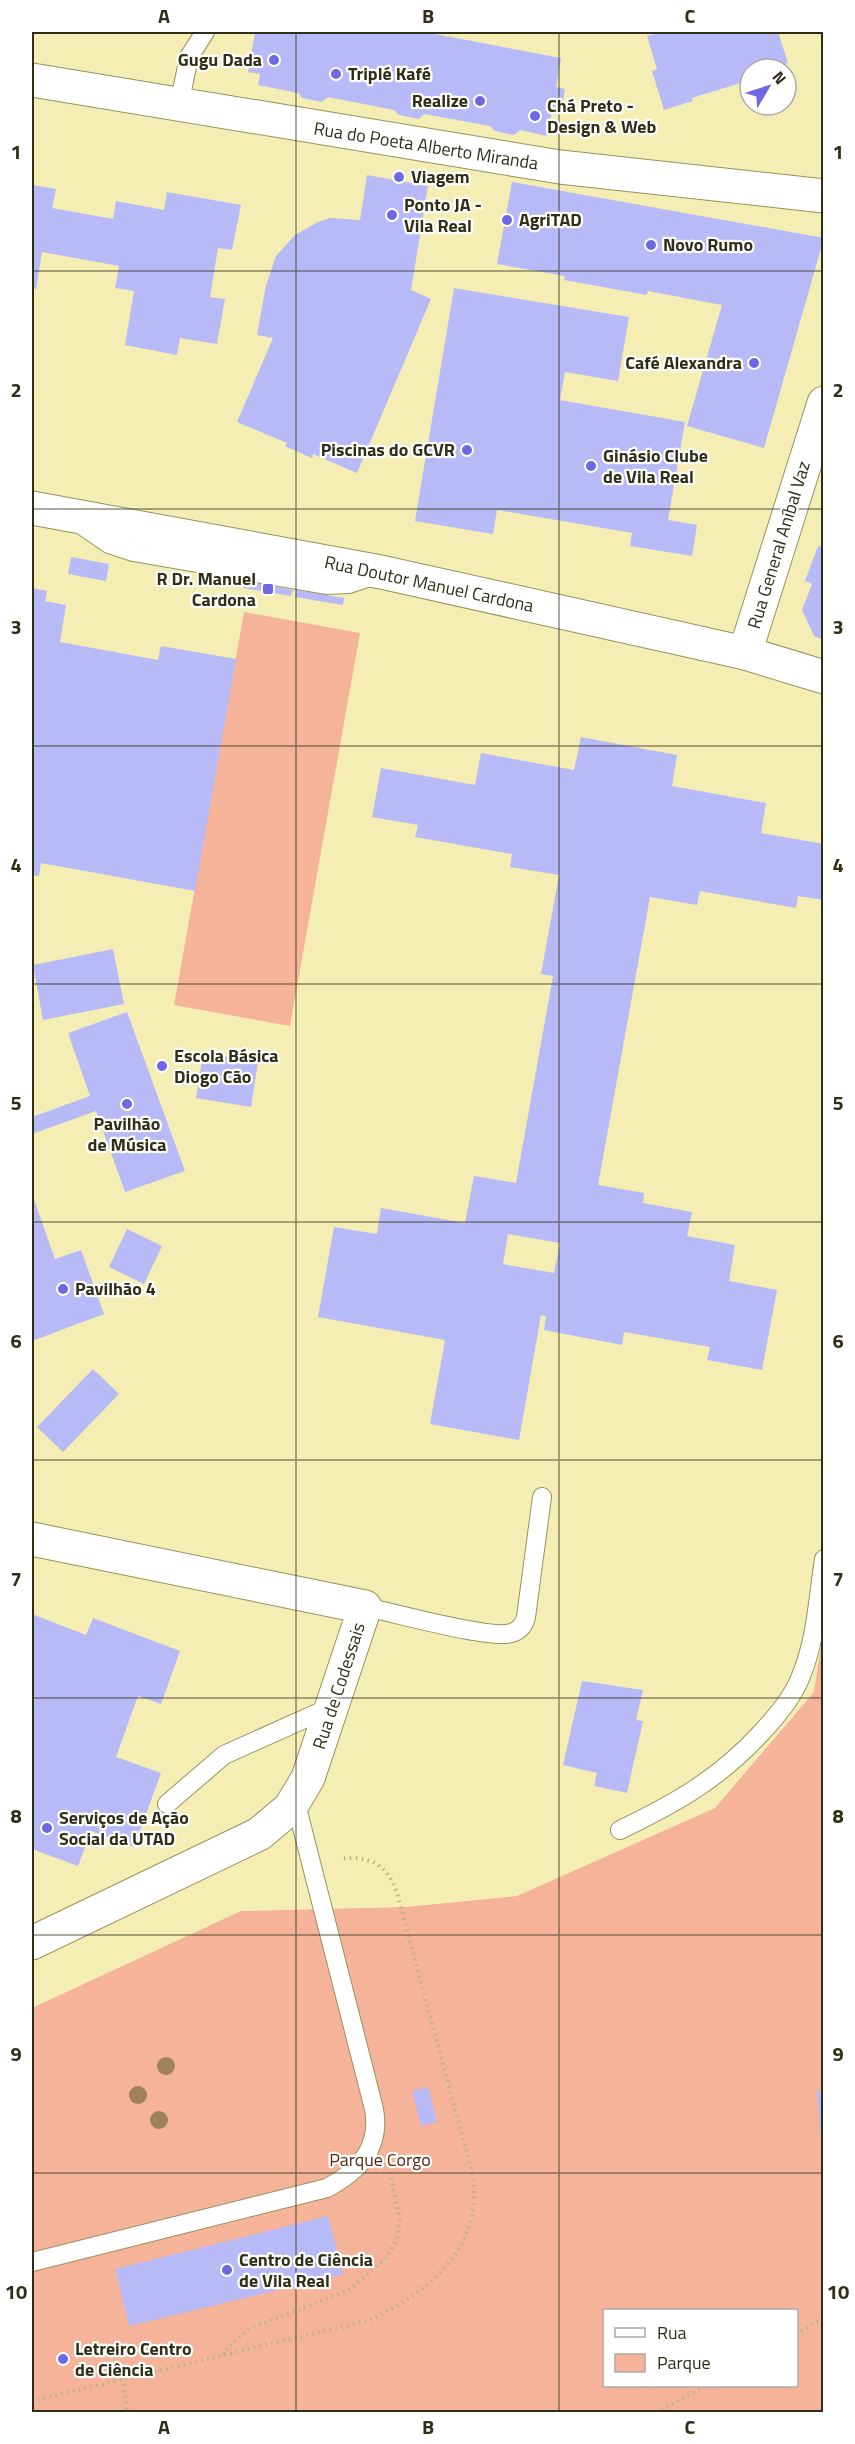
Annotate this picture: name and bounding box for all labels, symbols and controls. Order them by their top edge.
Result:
text: A [158,0,170,31]
text: B [422,0,434,31]
text: C [685,0,696,31]
place label: Gugu Dada [178,46,262,73]
marker: Gugu Dada [267,53,281,67]
north arrow [738,57,798,117]
place label: Triplé Kafé [348,60,431,87]
text: N [767,66,792,89]
marker: Triplé Kafé [329,67,343,81]
place label: Realize [412,87,468,114]
place label: Chá Preto - Design & Web [547,92,656,140]
marker: Realize [473,94,487,108]
marker: Chá Preto - Design & Web [528,109,542,123]
street label: Rua do Poeta Alberto Miranda [312,114,540,177]
text: 1 [10,136,22,167]
text: 1 [832,136,844,167]
place label: Viagem [411,163,470,190]
marker: Viagem [392,170,406,184]
place label: Ponto JA - Vila Real [404,191,482,239]
place label: AgriTAD [519,206,582,233]
marker: Ponto JA - Vila Real [385,208,399,222]
marker: AgriTAD [500,213,514,227]
place label: Novo Rumo [663,231,753,258]
marker: Novo Rumo [644,238,658,252]
place label: Café Alexandra [625,349,742,376]
marker: Café Alexandra [747,356,761,370]
text: 2 [10,374,22,405]
text: 2 [832,374,844,405]
place label: Piscinas do GCVR [321,436,455,463]
place label: Ginásio Clube de Vila Real [603,442,708,490]
marker: Piscinas do GCVR [460,443,474,457]
street label: Rua General Aníbal Vaz [740,458,817,632]
marker: Ginásio Clube de Vila Real [584,459,598,473]
street label: Rua Doutor Manuel Cardona [322,548,536,619]
place label: R Dr. Manuel Cardona [156,565,256,613]
marker: R Dr. Manuel Cardona [261,582,275,596]
text: 3 [10,611,22,642]
text: 3 [832,611,844,642]
text: 4 [10,849,22,880]
text: 4 [832,849,844,880]
place label: Escola Básica Diogo Cão [174,1042,279,1090]
marker: Escola Básica Diogo Cão [155,1059,169,1073]
text: 5 [10,1087,22,1118]
text: 5 [832,1087,844,1118]
marker: Pavilhão de Música [120,1097,134,1111]
place label: Pavilhão de Música [88,1110,166,1158]
place label: Pavilhão 4 [75,1275,156,1302]
marker: Pavilhão 4 [56,1282,70,1296]
text: 6 [10,1325,22,1356]
text: 6 [832,1325,844,1356]
text: 7 [10,1563,22,1594]
text: 7 [832,1563,844,1594]
street label: Rua de Codessais [305,1619,372,1753]
text: 8 [10,1800,22,1831]
text: 8 [832,1800,844,1831]
place label: Serviços de Ação Social da UTAD [59,1804,189,1852]
marker: Serviços de Ação Social da UTAD [40,1821,54,1835]
text: 9 [10,2038,22,2069]
text: 9 [832,2038,844,2069]
park label: Parque Corgo [329,2146,431,2173]
place label: Centro de Ciência de Vila Real [239,2246,373,2294]
marker: Centro de Ciência de Vila Real [220,2263,234,2277]
text: 10 [5,2276,27,2307]
text: 10 [827,2276,849,2307]
legend [603,2309,798,2387]
text: Rua [657,2319,687,2346]
place label: Letreiro Centro de Ciência [75,2335,192,2383]
text: Parque [657,2349,711,2376]
marker: Letreiro Centro de Ciência [56,2352,70,2366]
text: A [158,2411,170,2442]
text: B [422,2411,434,2442]
text: C [685,2411,696,2442]

